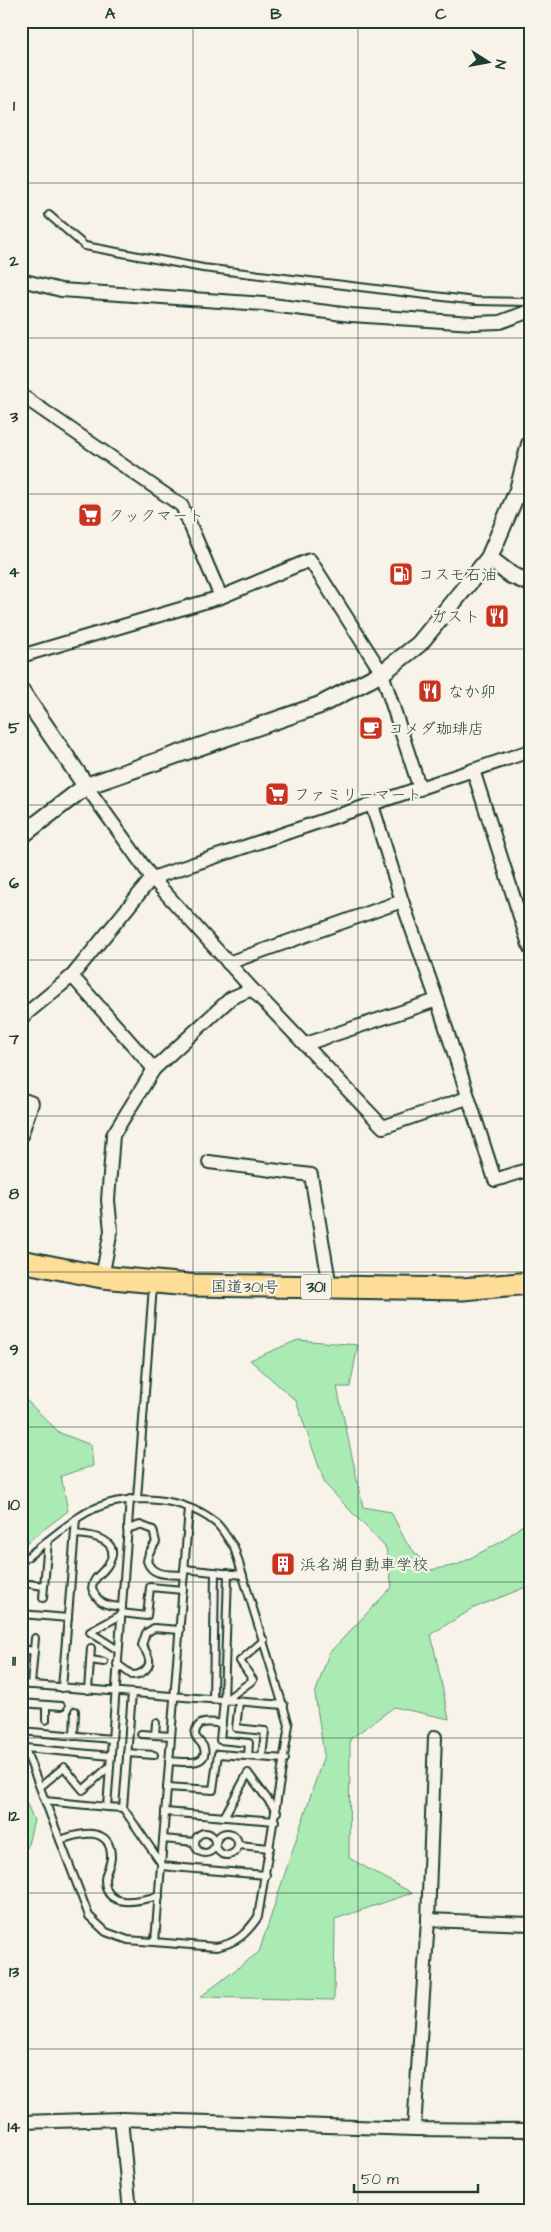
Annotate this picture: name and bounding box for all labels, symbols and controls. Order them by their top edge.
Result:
text: A [105,3,116,25]
text: B [270,3,282,25]
text: C [435,3,447,25]
north arrow [464,38,514,88]
text: N [489,58,510,71]
text: 1 [13,95,16,117]
text: 2 [8,250,19,272]
text: 3 [9,406,19,428]
supermarket icon: クックマート [77,502,103,528]
place label: クックマート [108,505,204,527]
text: 4 [9,561,20,583]
fuel station icon: コスモ石油 [388,561,414,587]
place label: コスモ石油 [418,564,497,586]
restaurant icon: ガスト [484,603,510,629]
place label: ガスト [430,606,480,628]
restaurant icon: なか卯 [417,678,443,704]
place label: なか卯 [448,681,496,703]
cafe icon: コメダ珈琲店 [358,715,384,741]
text: 5 [8,717,20,739]
place label: コメダ珈琲店 [388,718,484,740]
supermarket icon: ファミリーマート [264,781,290,807]
place label: ファミリーマート [294,784,422,806]
text: 6 [9,872,19,894]
text: 7 [8,1028,19,1050]
text: 8 [9,1183,20,1205]
road number: 301 [301,1274,331,1300]
street label: 国道301号 [211,1275,279,1299]
text: 9 [9,1339,19,1361]
text: 10 [8,1494,20,1516]
building icon: 浜名湖自動車学校 [270,1551,296,1577]
place label: 浜名湖自動車学校 [300,1554,428,1576]
text: 11 [12,1650,17,1672]
text: 12 [8,1805,20,1827]
text: 13 [9,1961,20,1983]
text: 14 [8,2116,21,2138]
scale bar [354,2162,477,2194]
text: 50 m [361,2169,399,2190]

